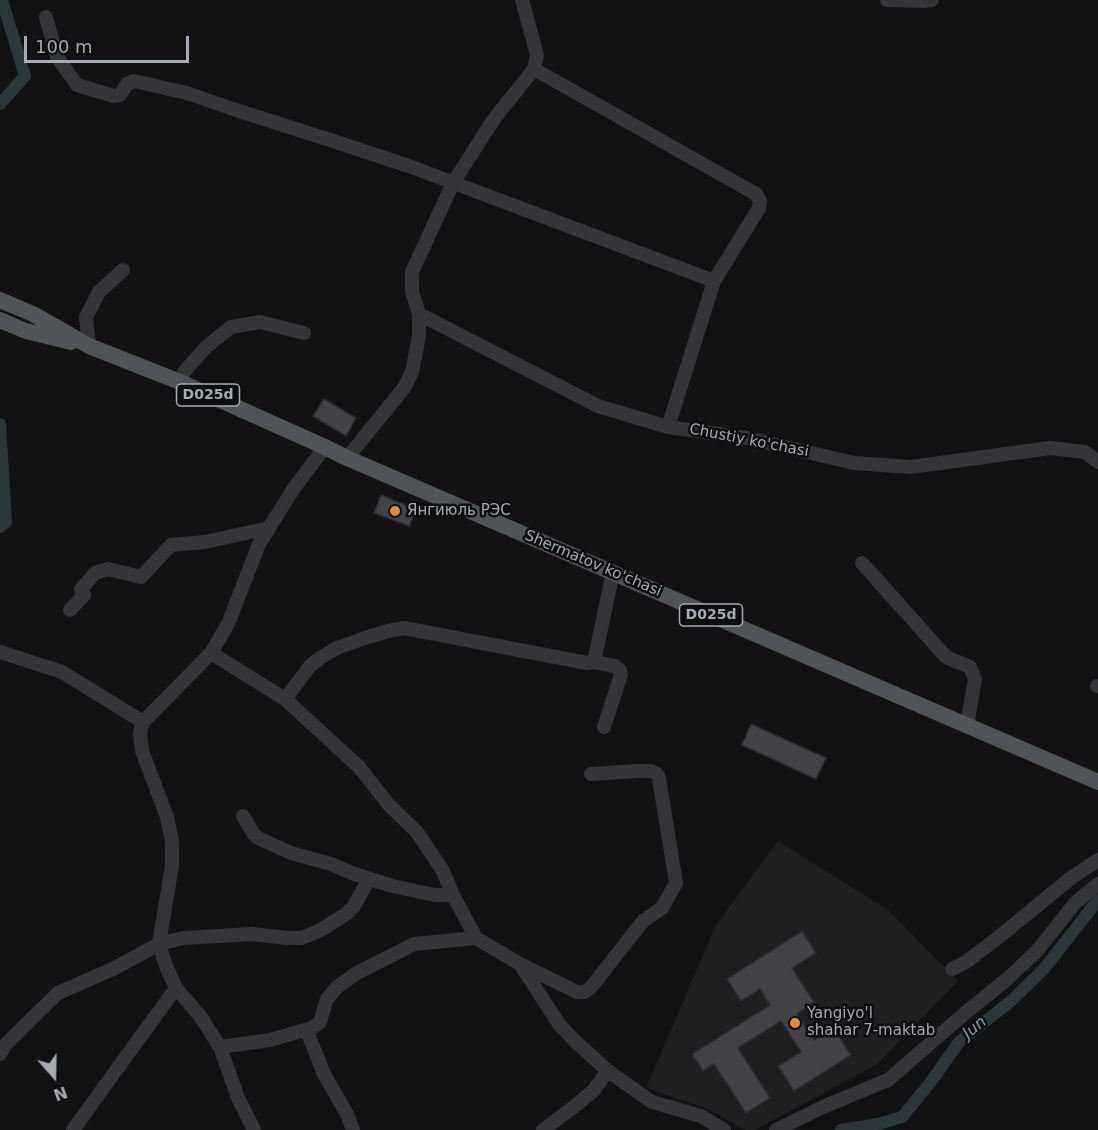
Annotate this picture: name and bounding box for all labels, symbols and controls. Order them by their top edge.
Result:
scale bar [27,24,192,62]
text: 100 m [35,36,93,57]
road number: D025d [176,384,240,406]
street label: Chustiy ko'chasi [688,421,810,461]
place label: Янгиюль РЭС [407,502,511,520]
marker: Янгиюль РЭС [388,504,402,518]
street label: Shermatov ko'chasi [522,527,664,601]
road number: D025d [680,604,742,626]
place label: Yangiyo'l shahar 7-maktab [807,1005,935,1040]
water label: Jun [959,1013,991,1043]
marker: Yangiyo'l shahar 7-maktab [788,1016,802,1030]
north arrow [24,1046,84,1106]
text: N [51,1082,70,1105]

